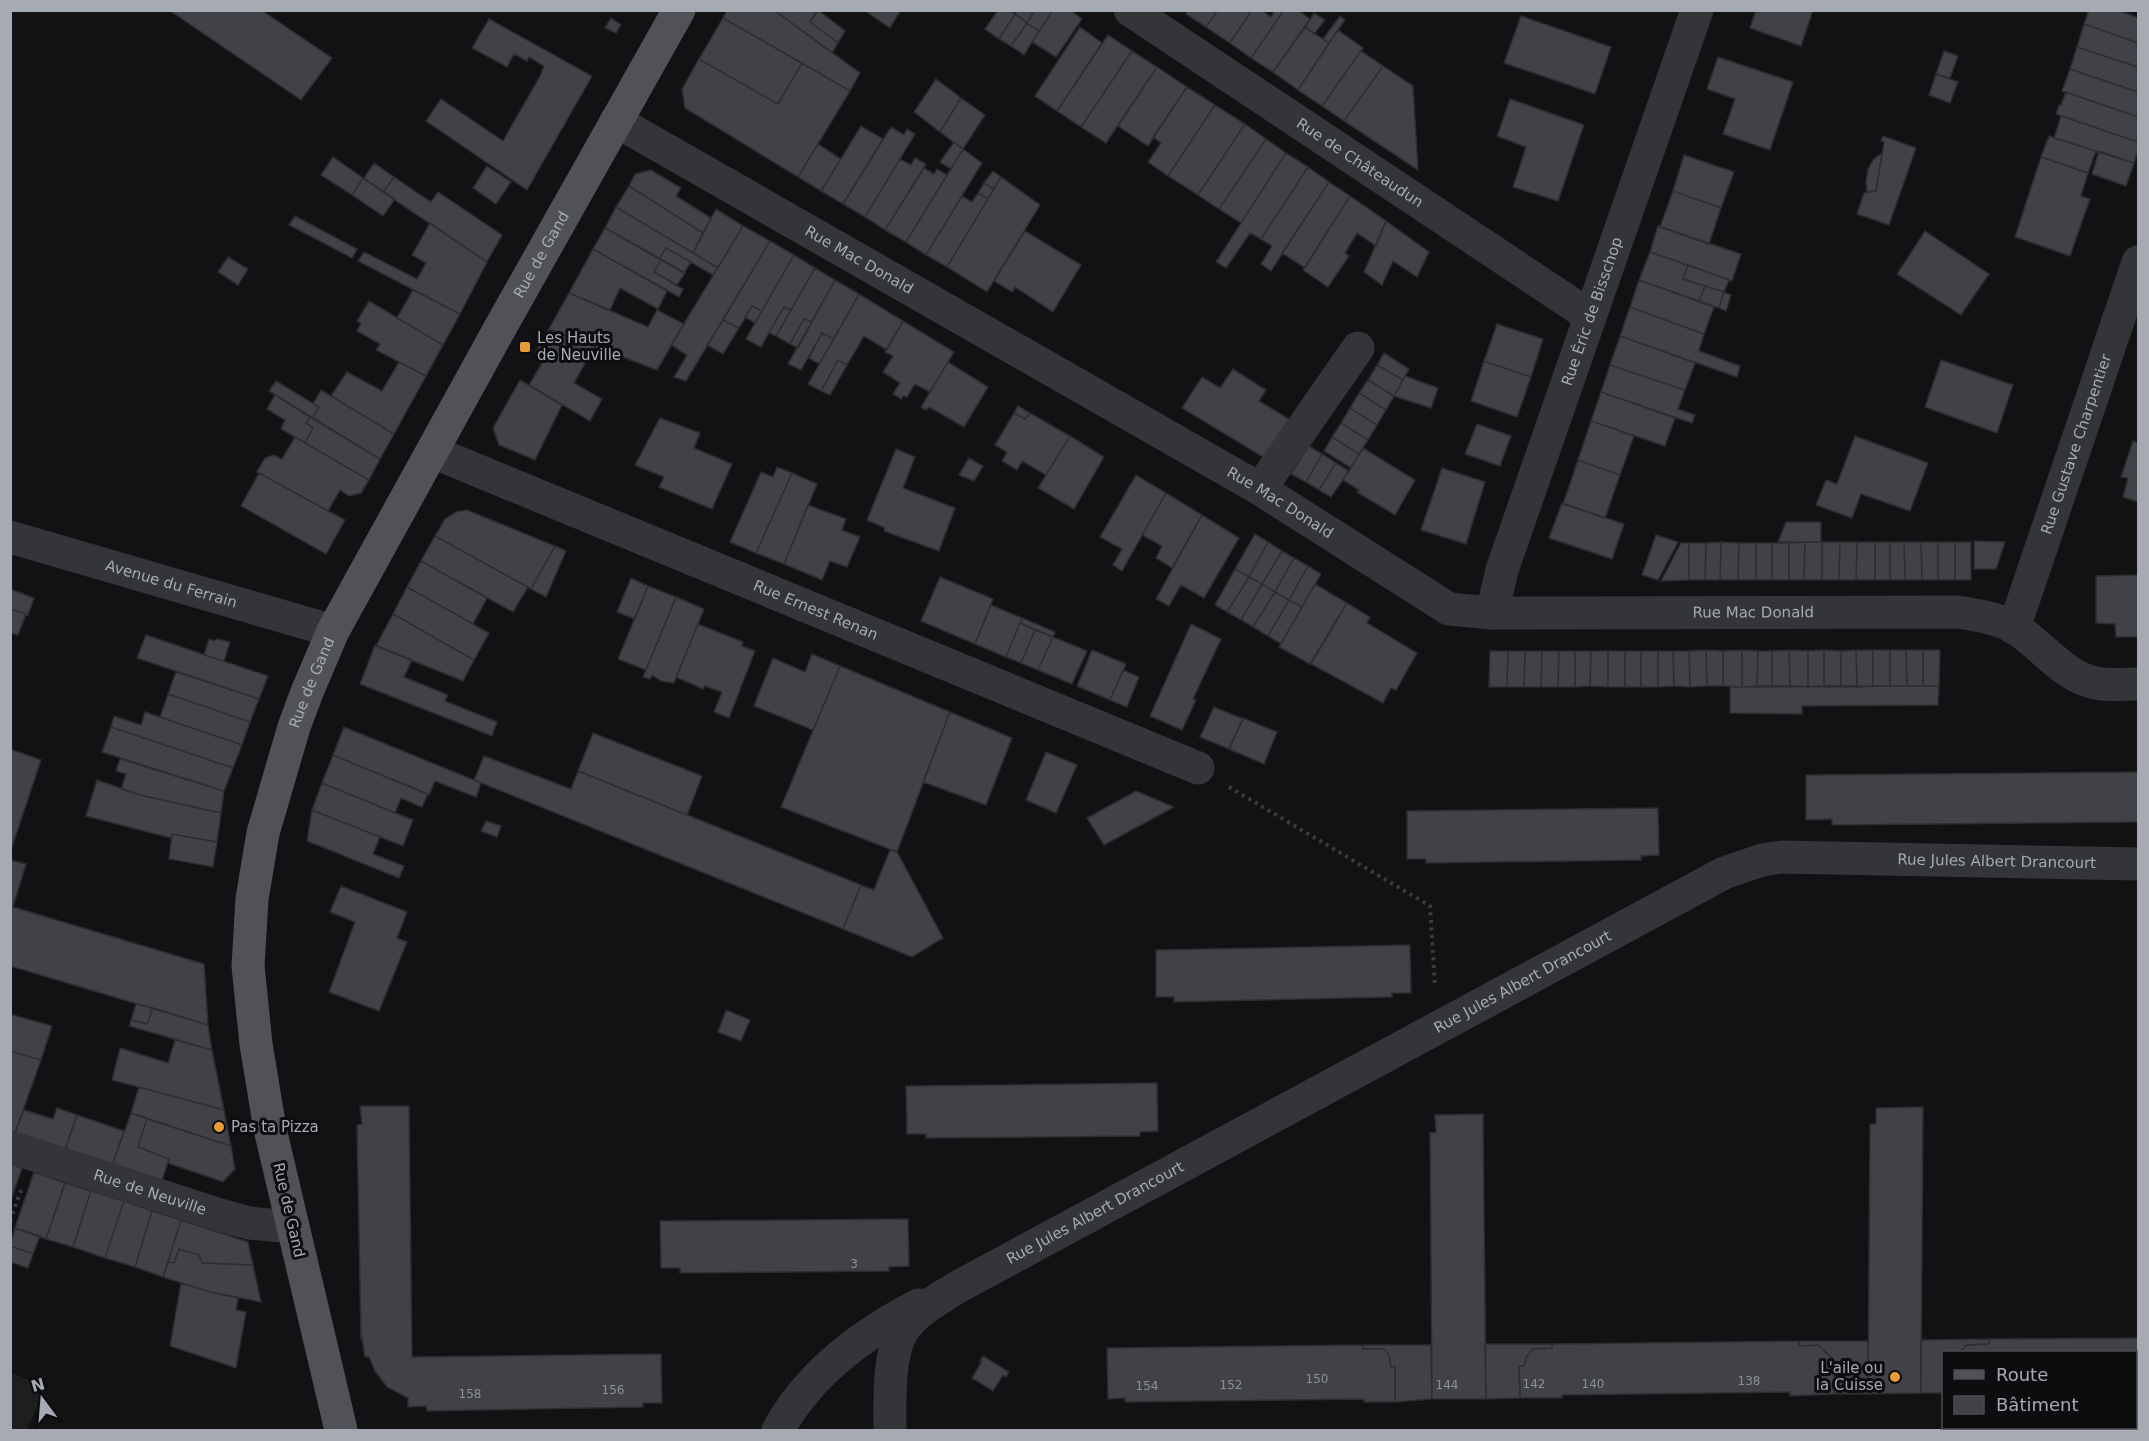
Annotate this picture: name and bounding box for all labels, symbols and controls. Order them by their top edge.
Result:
street label: Rue de Châteaudun [1293,114,1427,211]
street label: Rue de Gand [510,208,573,301]
street label: Rue Mac Donald [802,222,916,298]
street label: Rue Éric de Bisschop [1558,235,1626,388]
place label: Les Hauts de Neuville [537,329,621,364]
marker: Les Hauts de Neuville [518,340,532,354]
street label: Rue Gustave Charpentier [2037,351,2115,537]
street label: Rue Mac Donald [1224,463,1337,542]
street label: Avenue du Ferrain [103,556,239,612]
street label: Rue Ernest Renan [751,576,881,644]
street label: Rue Mac Donald [1692,603,1814,622]
street label: Rue de Gand [285,634,338,731]
street label: Rue Jules Albert Drancourt [1897,850,2096,872]
street label: Rue Jules Albert Drancourt [1431,927,1614,1037]
place label: Pas ta Pizza [231,1118,319,1136]
marker: Pas ta Pizza [212,1120,226,1134]
street label: Rue Jules Albert Drancourt [1003,1158,1187,1268]
street label: Rue de Gand [269,1161,309,1259]
street label: Rue de Neuville [91,1166,208,1219]
house number: 3 [850,1257,858,1271]
legend [1942,1351,2137,1429]
place label: L'aile ou la Cuisse [1816,1359,1883,1394]
text: Route [1996,1364,2048,1385]
north arrow [12,1369,72,1429]
marker: L'aile ou la Cuisse [1888,1370,1902,1384]
house number: 150 [1306,1372,1328,1386]
text: N [29,1374,47,1396]
house number: 138 [1738,1374,1760,1388]
house number: 142 [1523,1377,1545,1391]
house number: 140 [1582,1377,1604,1391]
house number: 152 [1220,1378,1242,1392]
house number: 144 [1436,1378,1458,1392]
house number: 154 [1136,1379,1158,1393]
house number: 156 [602,1383,624,1397]
house number: 158 [459,1387,481,1401]
text: Bâtiment [1996,1394,2079,1415]

